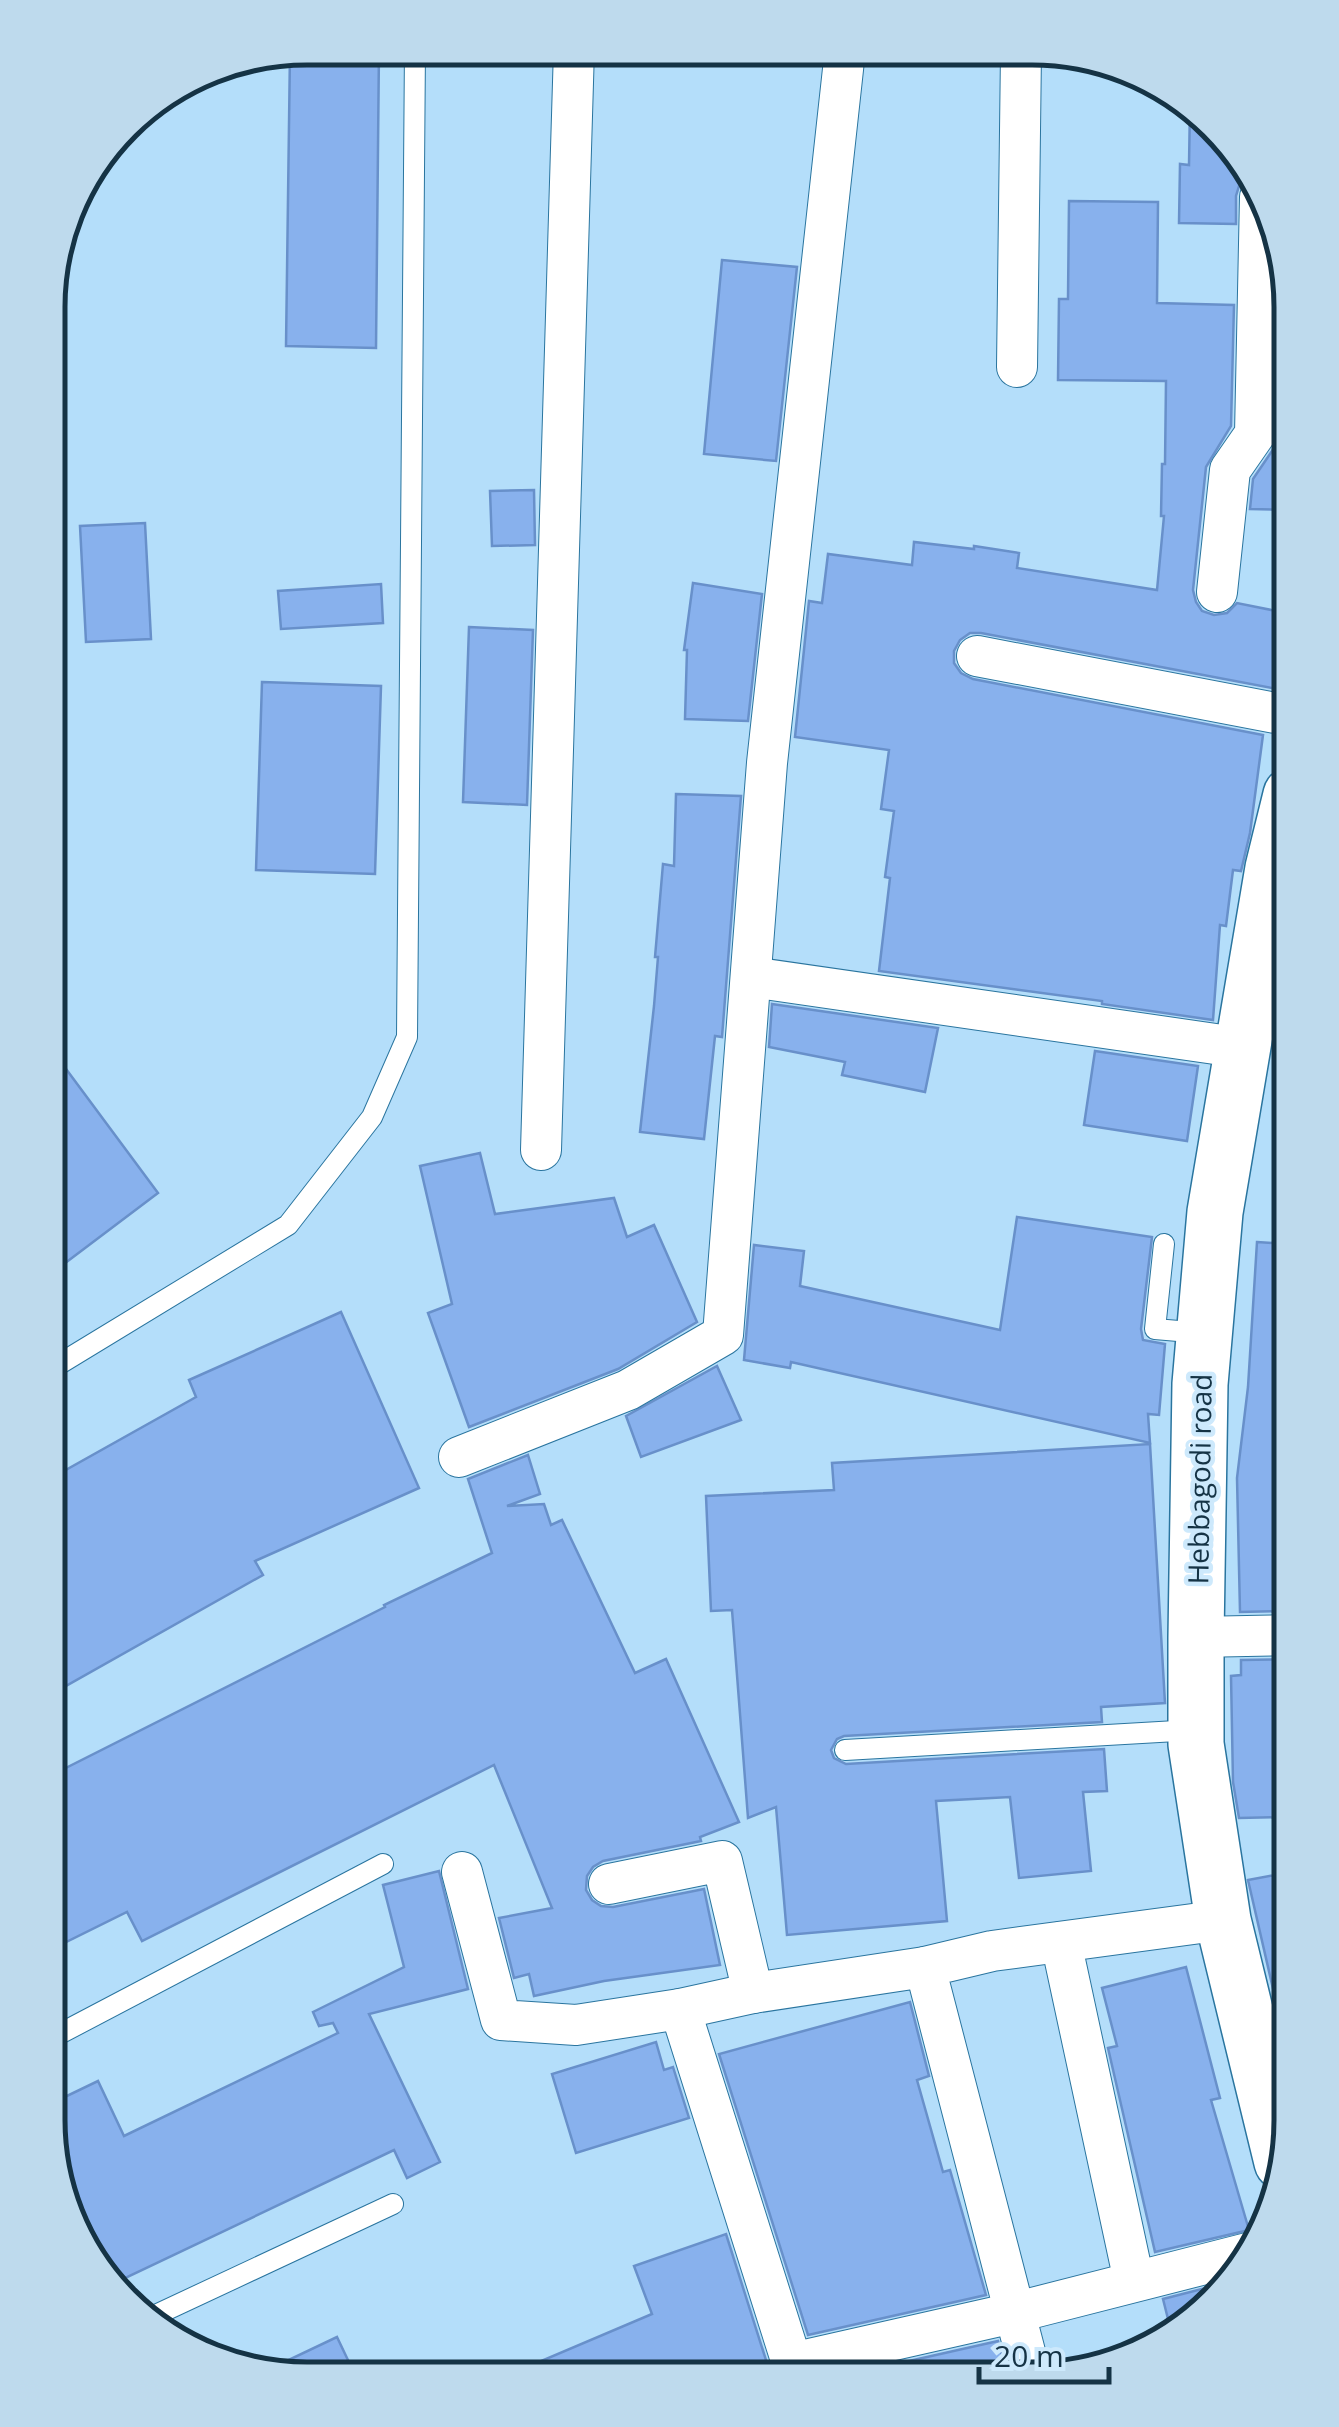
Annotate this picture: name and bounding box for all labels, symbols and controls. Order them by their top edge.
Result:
street label: Hebbagodi road [1178,1373,1220,1585]
scale bar [979,2322,1109,2384]
text: 20 m [994,2335,1064,2376]

